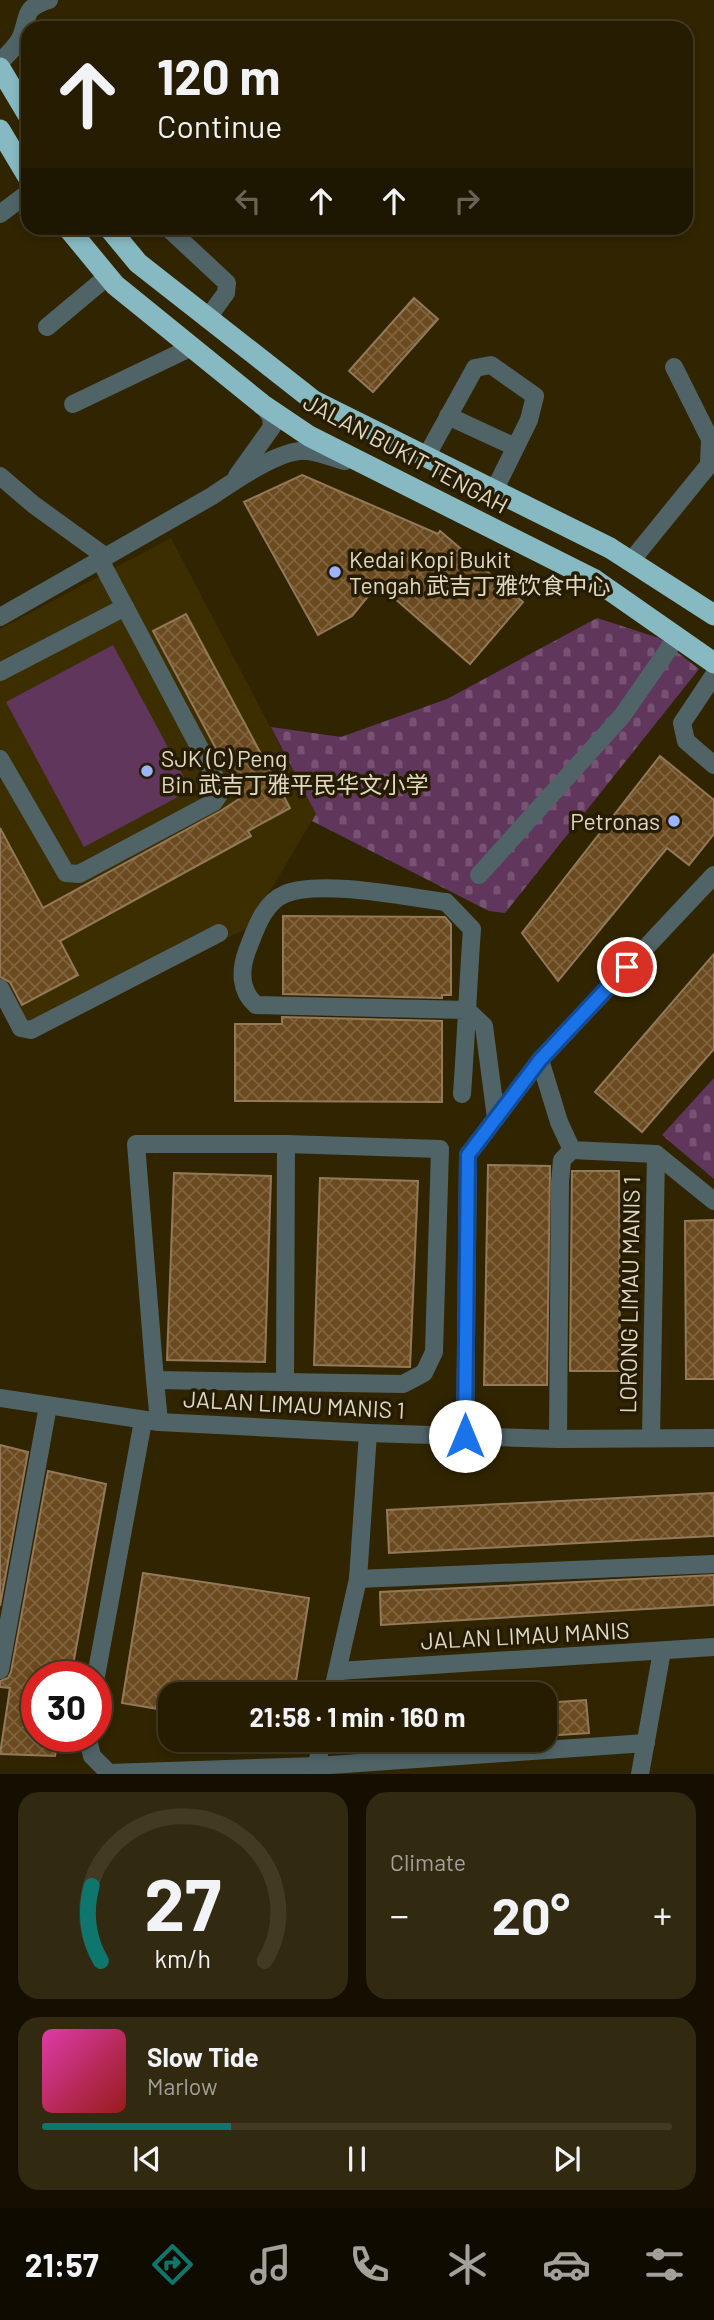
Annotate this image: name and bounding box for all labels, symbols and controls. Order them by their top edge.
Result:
text: 120 m [157,46,280,105]
icon: ahead [42,49,133,140]
text: Continue [157,106,282,144]
icon: left [229,182,267,220]
icon: ahead [302,182,340,220]
icon: ahead [375,182,413,220]
icon: right [448,182,486,220]
street label: JALAN BUKIT TENGAH [299,387,513,519]
place label: Kedai Kopi Bukit Tengah 武吉丁雅饮食中心 [349,545,610,599]
marker: Kedai Kopi Bukit Tengah 武吉丁雅饮食中心 [327,564,343,580]
place label: SJK (C) Peng Bin 武吉丁雅平民华文小学 [161,744,428,798]
marker: SJK (C) Peng Bin 武吉丁雅平民华文小学 [139,763,155,779]
place label: Petronas [570,807,660,835]
marker: Petronas [666,813,682,829]
pin [597,937,657,997]
icon: arrive [608,948,646,986]
street label: LORONG LIMAU MANIS 1 [613,1176,645,1414]
street label: JALAN LIMAU MANIS 1 [182,1384,406,1424]
position arrow [428,1399,502,1473]
street label: JALAN LIMAU MANIS [420,1616,630,1654]
speed limit sign: 30 [21,1661,112,1752]
text: 21:58 · 1 min · 160 m [249,1701,466,1732]
text: Climate [390,1848,466,1876]
text: 27 [145,1859,221,1947]
text: 20° [492,1883,570,1945]
text: − [390,1891,409,1937]
text: + [653,1891,672,1937]
text: km/h [155,1943,211,1973]
text: Slow Tide [147,2041,259,2072]
text: Marlow [147,2072,218,2100]
icon: previous [128,2140,166,2178]
icon: pause [338,2140,376,2178]
icon: next [548,2140,586,2178]
icon: directions [148,2240,197,2289]
icon: music [246,2240,295,2289]
icon: phone [345,2240,394,2289]
icon: climate [443,2240,492,2289]
icon: car [542,2240,591,2289]
icon: filters [640,2240,689,2289]
text: 21:57 [25,2245,99,2283]

